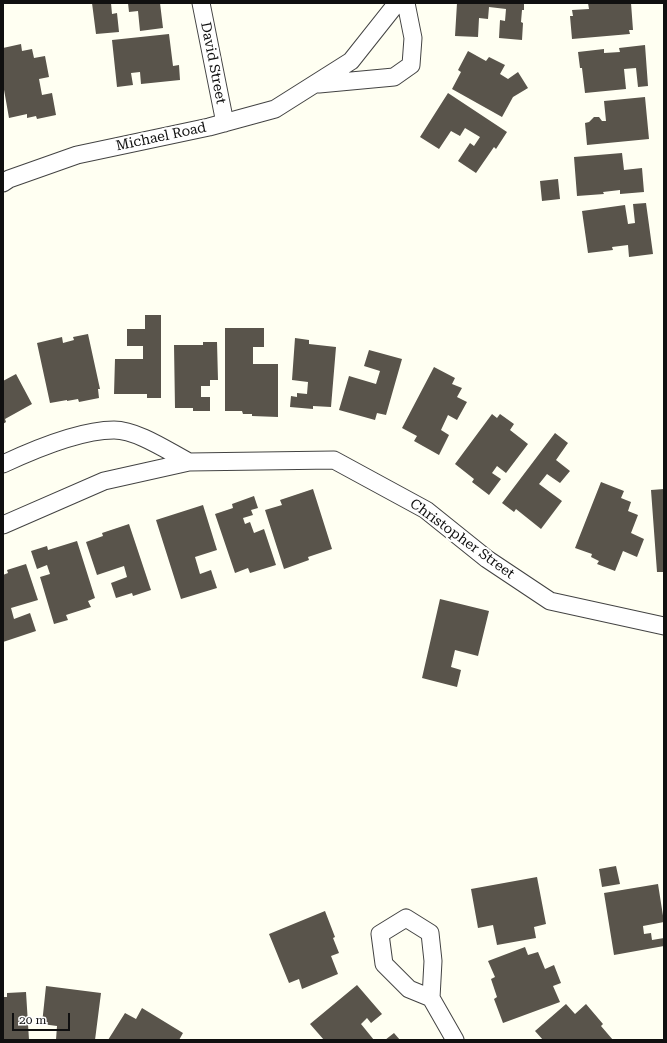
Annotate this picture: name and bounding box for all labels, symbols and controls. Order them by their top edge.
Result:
street label: David Street [197,21,229,105]
street label: Michael Road [114,119,208,155]
street label: Christopher Street [406,495,518,583]
scale bar [14,1005,72,1031]
text: 20 m [19,1013,46,1027]

